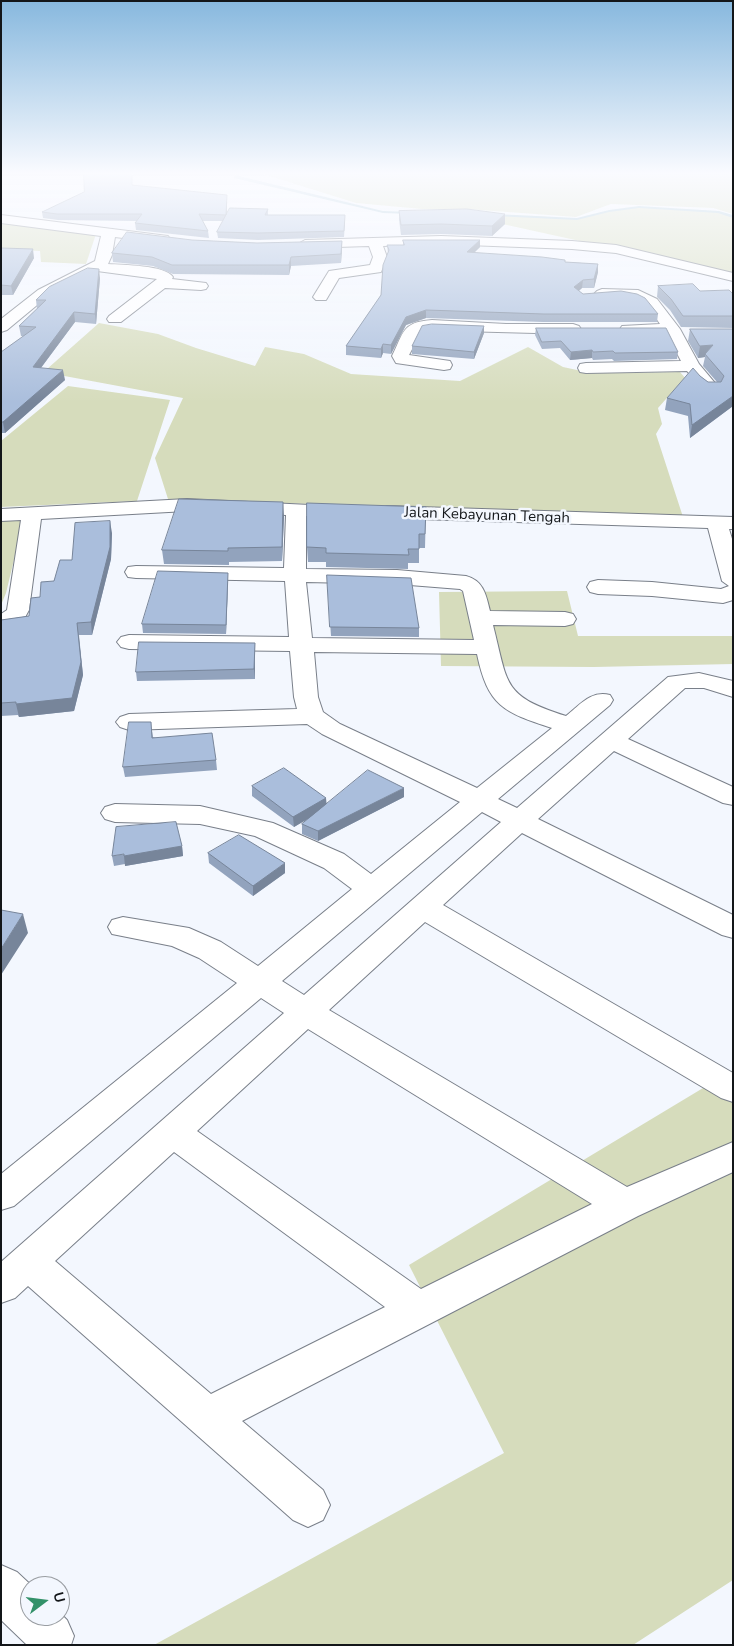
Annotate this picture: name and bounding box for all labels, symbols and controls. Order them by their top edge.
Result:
street label: Jalan Kebayunan Tengah [404,504,570,528]
north arrow [20,1576,70,1626]
text: U [48,1590,70,1605]

